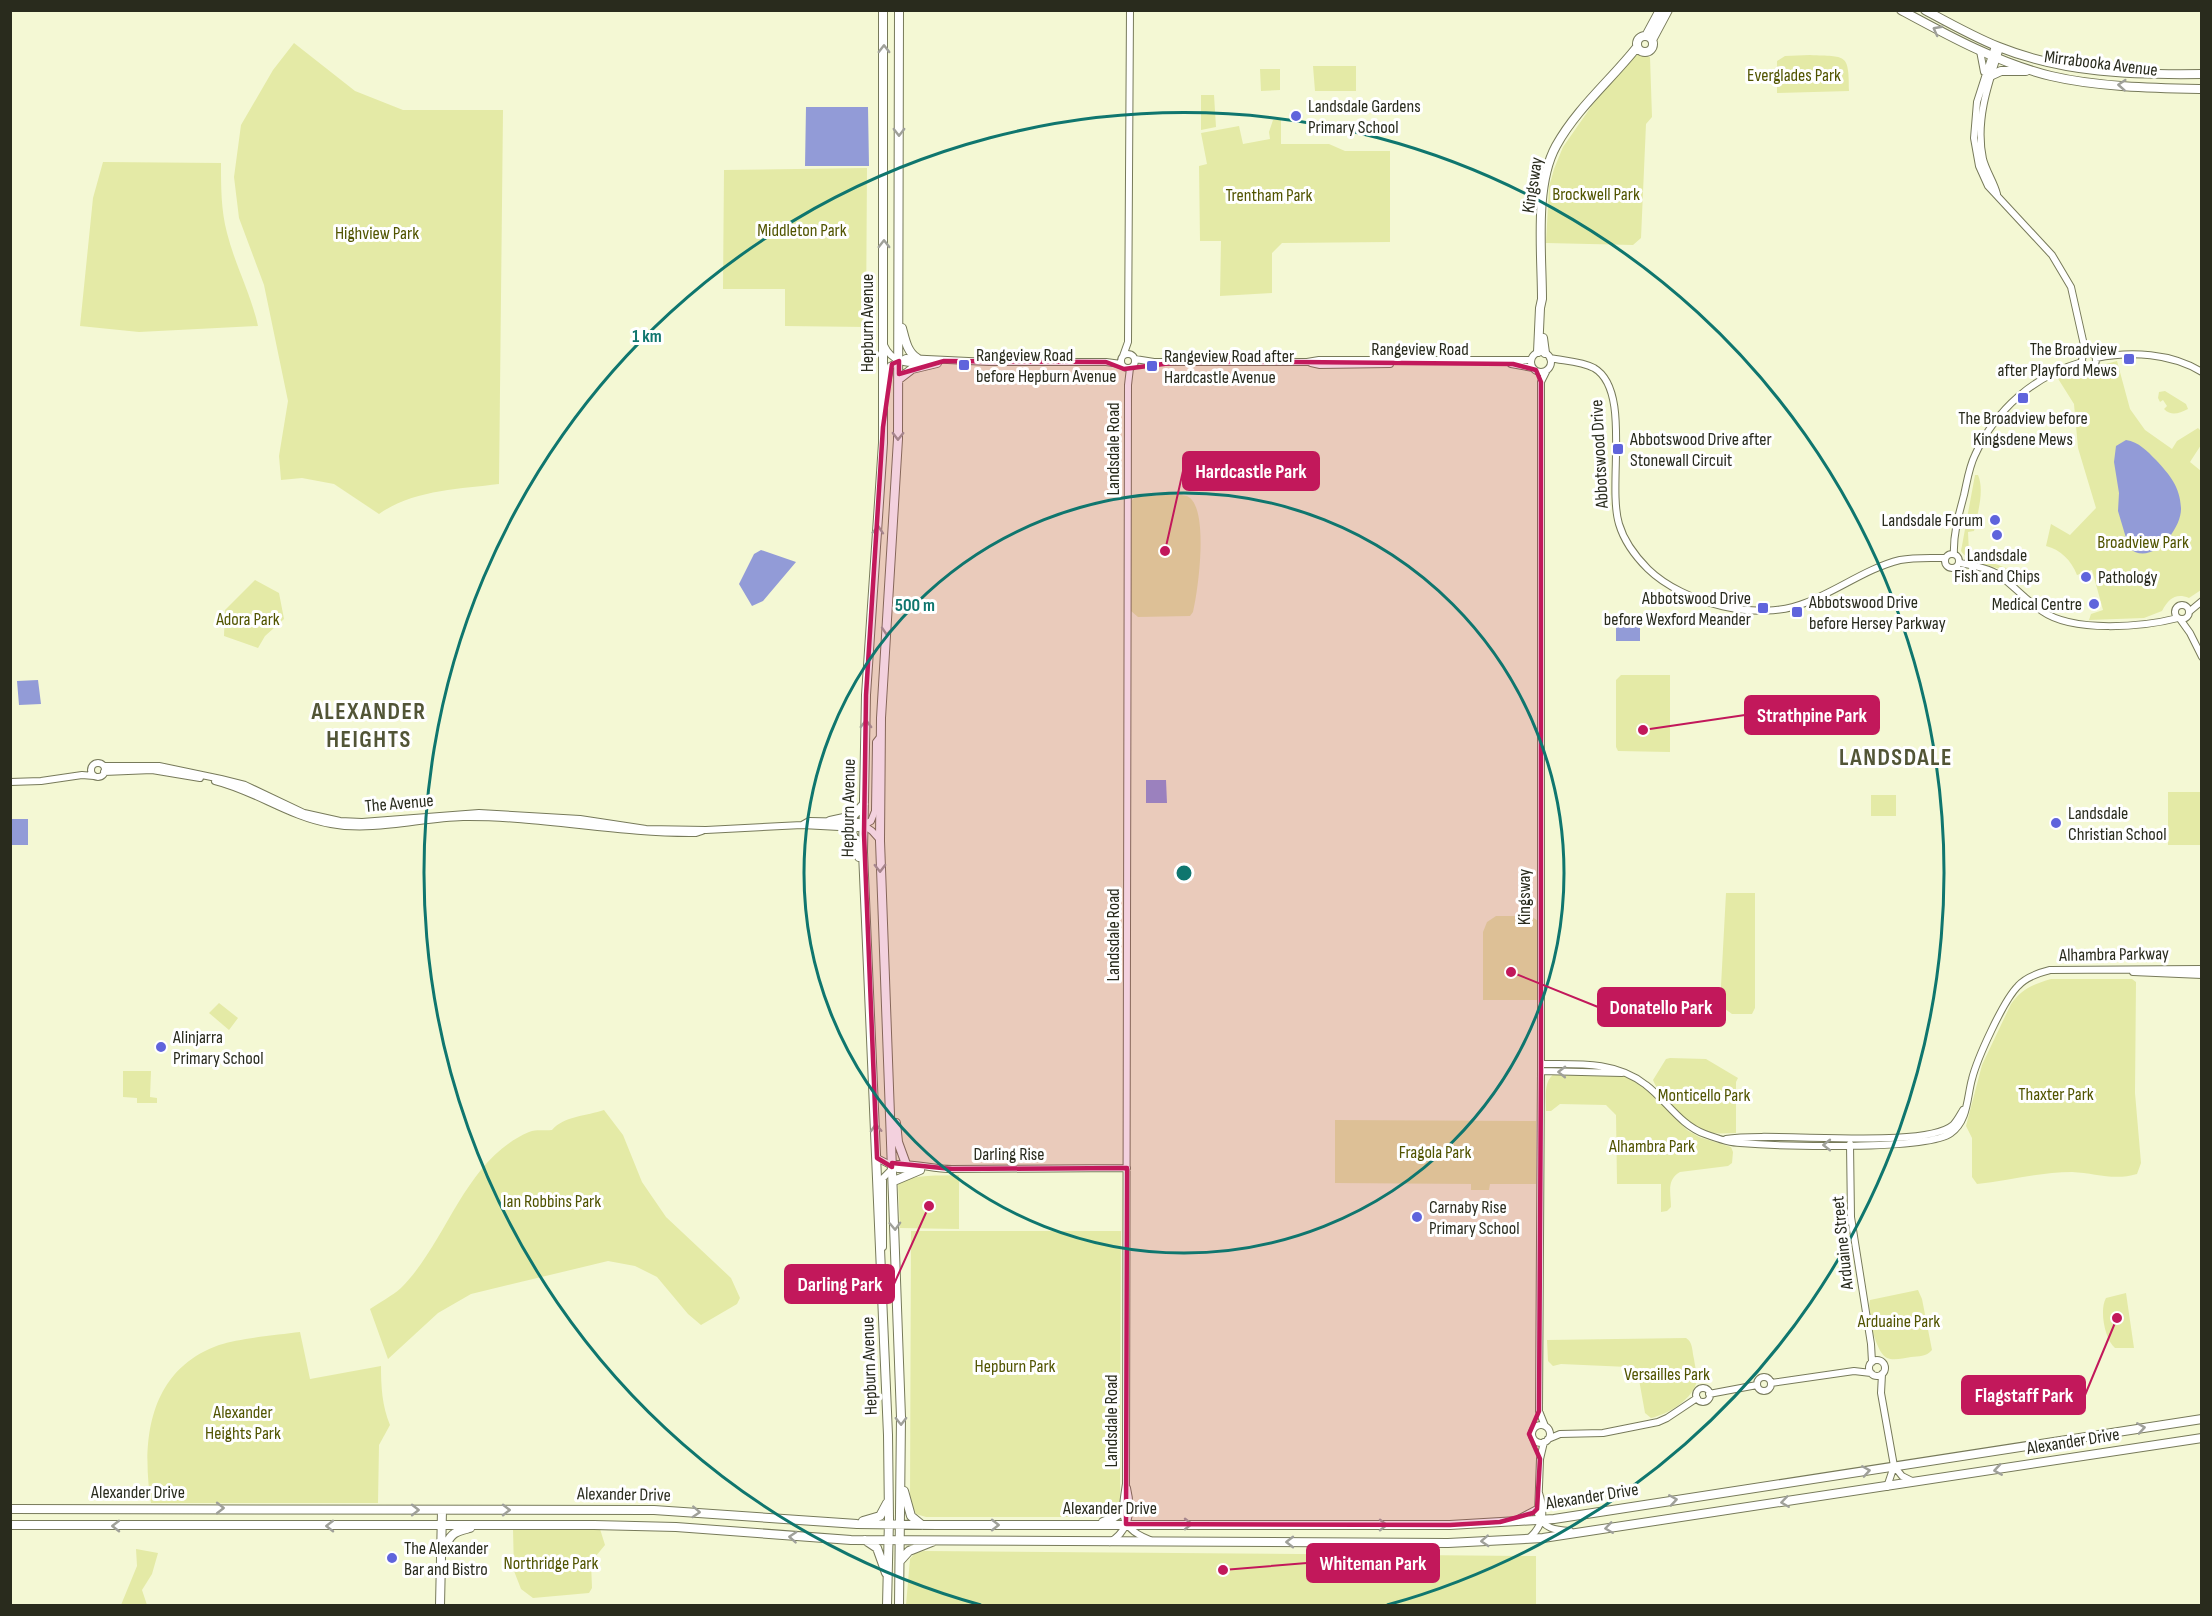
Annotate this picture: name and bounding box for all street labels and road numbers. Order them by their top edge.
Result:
street label: Mirrabooka Avenue [2043,46,2159,81]
street label: Kingsway [1518,155,1547,215]
street label: Hepburn Avenue [857,274,878,372]
street label: Rangeview Road [1371,339,1469,360]
street label: Abbotswood Drive [1586,399,1613,510]
street label: Landsdale Road [1103,402,1124,496]
street label: Hepburn Avenue [837,759,860,857]
street label: The Avenue [364,790,434,817]
street label: Kingsway [1514,869,1535,925]
street label: Landsdale Road [1103,888,1124,982]
street label: Alhambra Parkway [2058,943,2169,966]
street label: Darling Rise [973,1144,1045,1165]
street label: Arduaine Street [1827,1195,1858,1292]
street label: Hepburn Avenue [857,1316,882,1416]
street label: Landsdale Road [1101,1374,1122,1468]
street label: Alexander Drive [2024,1424,2121,1459]
street label: Alexander Drive [1543,1479,1640,1514]
street label: Alexander Drive [90,1482,185,1503]
street label: Alexander Drive [576,1483,671,1506]
street label: Alexander Drive [1062,1498,1157,1519]

